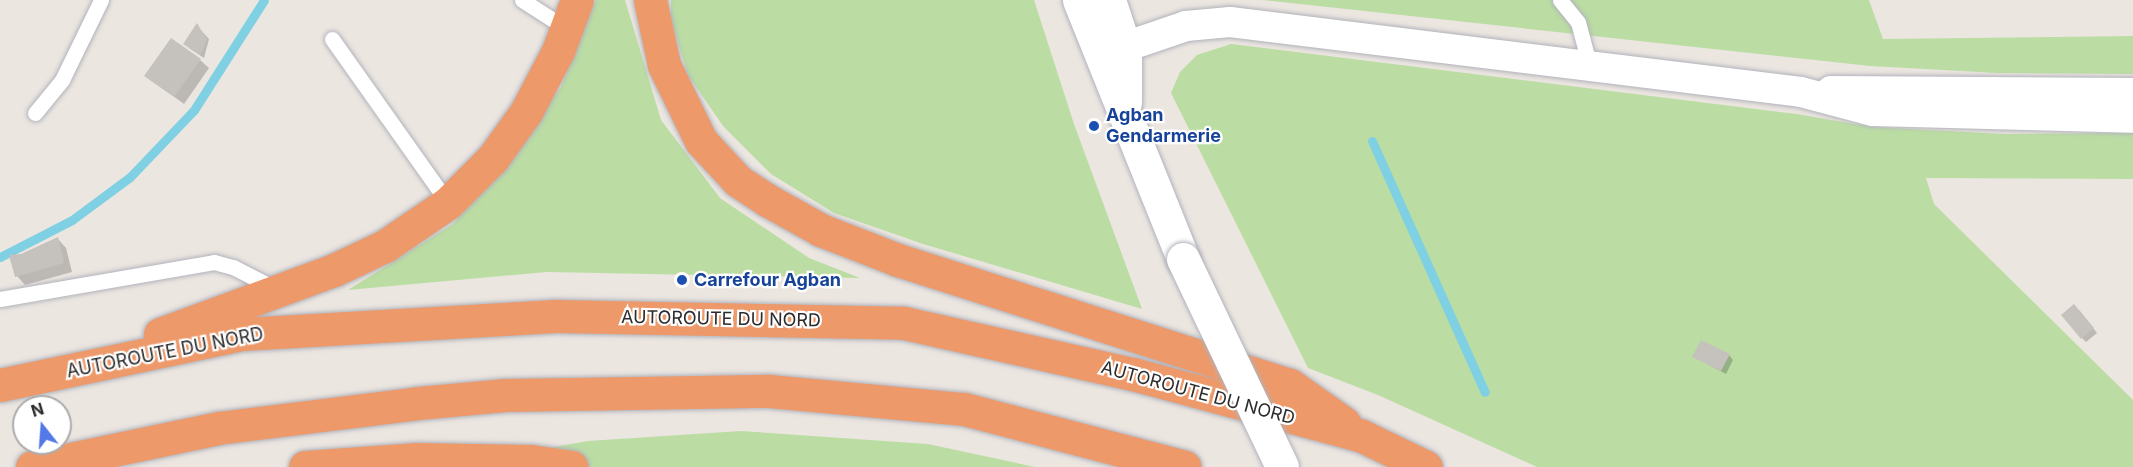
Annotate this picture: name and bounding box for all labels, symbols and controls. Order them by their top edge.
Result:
place label: Agban Gendarmerie [1106,105,1221,148]
marker: Agban Gendarmerie [1087,119,1101,133]
place label: Carrefour Agban [694,269,841,291]
marker: Carrefour Agban [675,273,689,287]
street label: AUTOROUTE DU NORD [621,306,821,332]
street label: AUTOROUTE DU NORD [65,323,265,383]
street label: AUTOROUTE DU NORD [1099,357,1297,429]
north arrow [12,395,72,455]
text: N [29,398,46,421]

